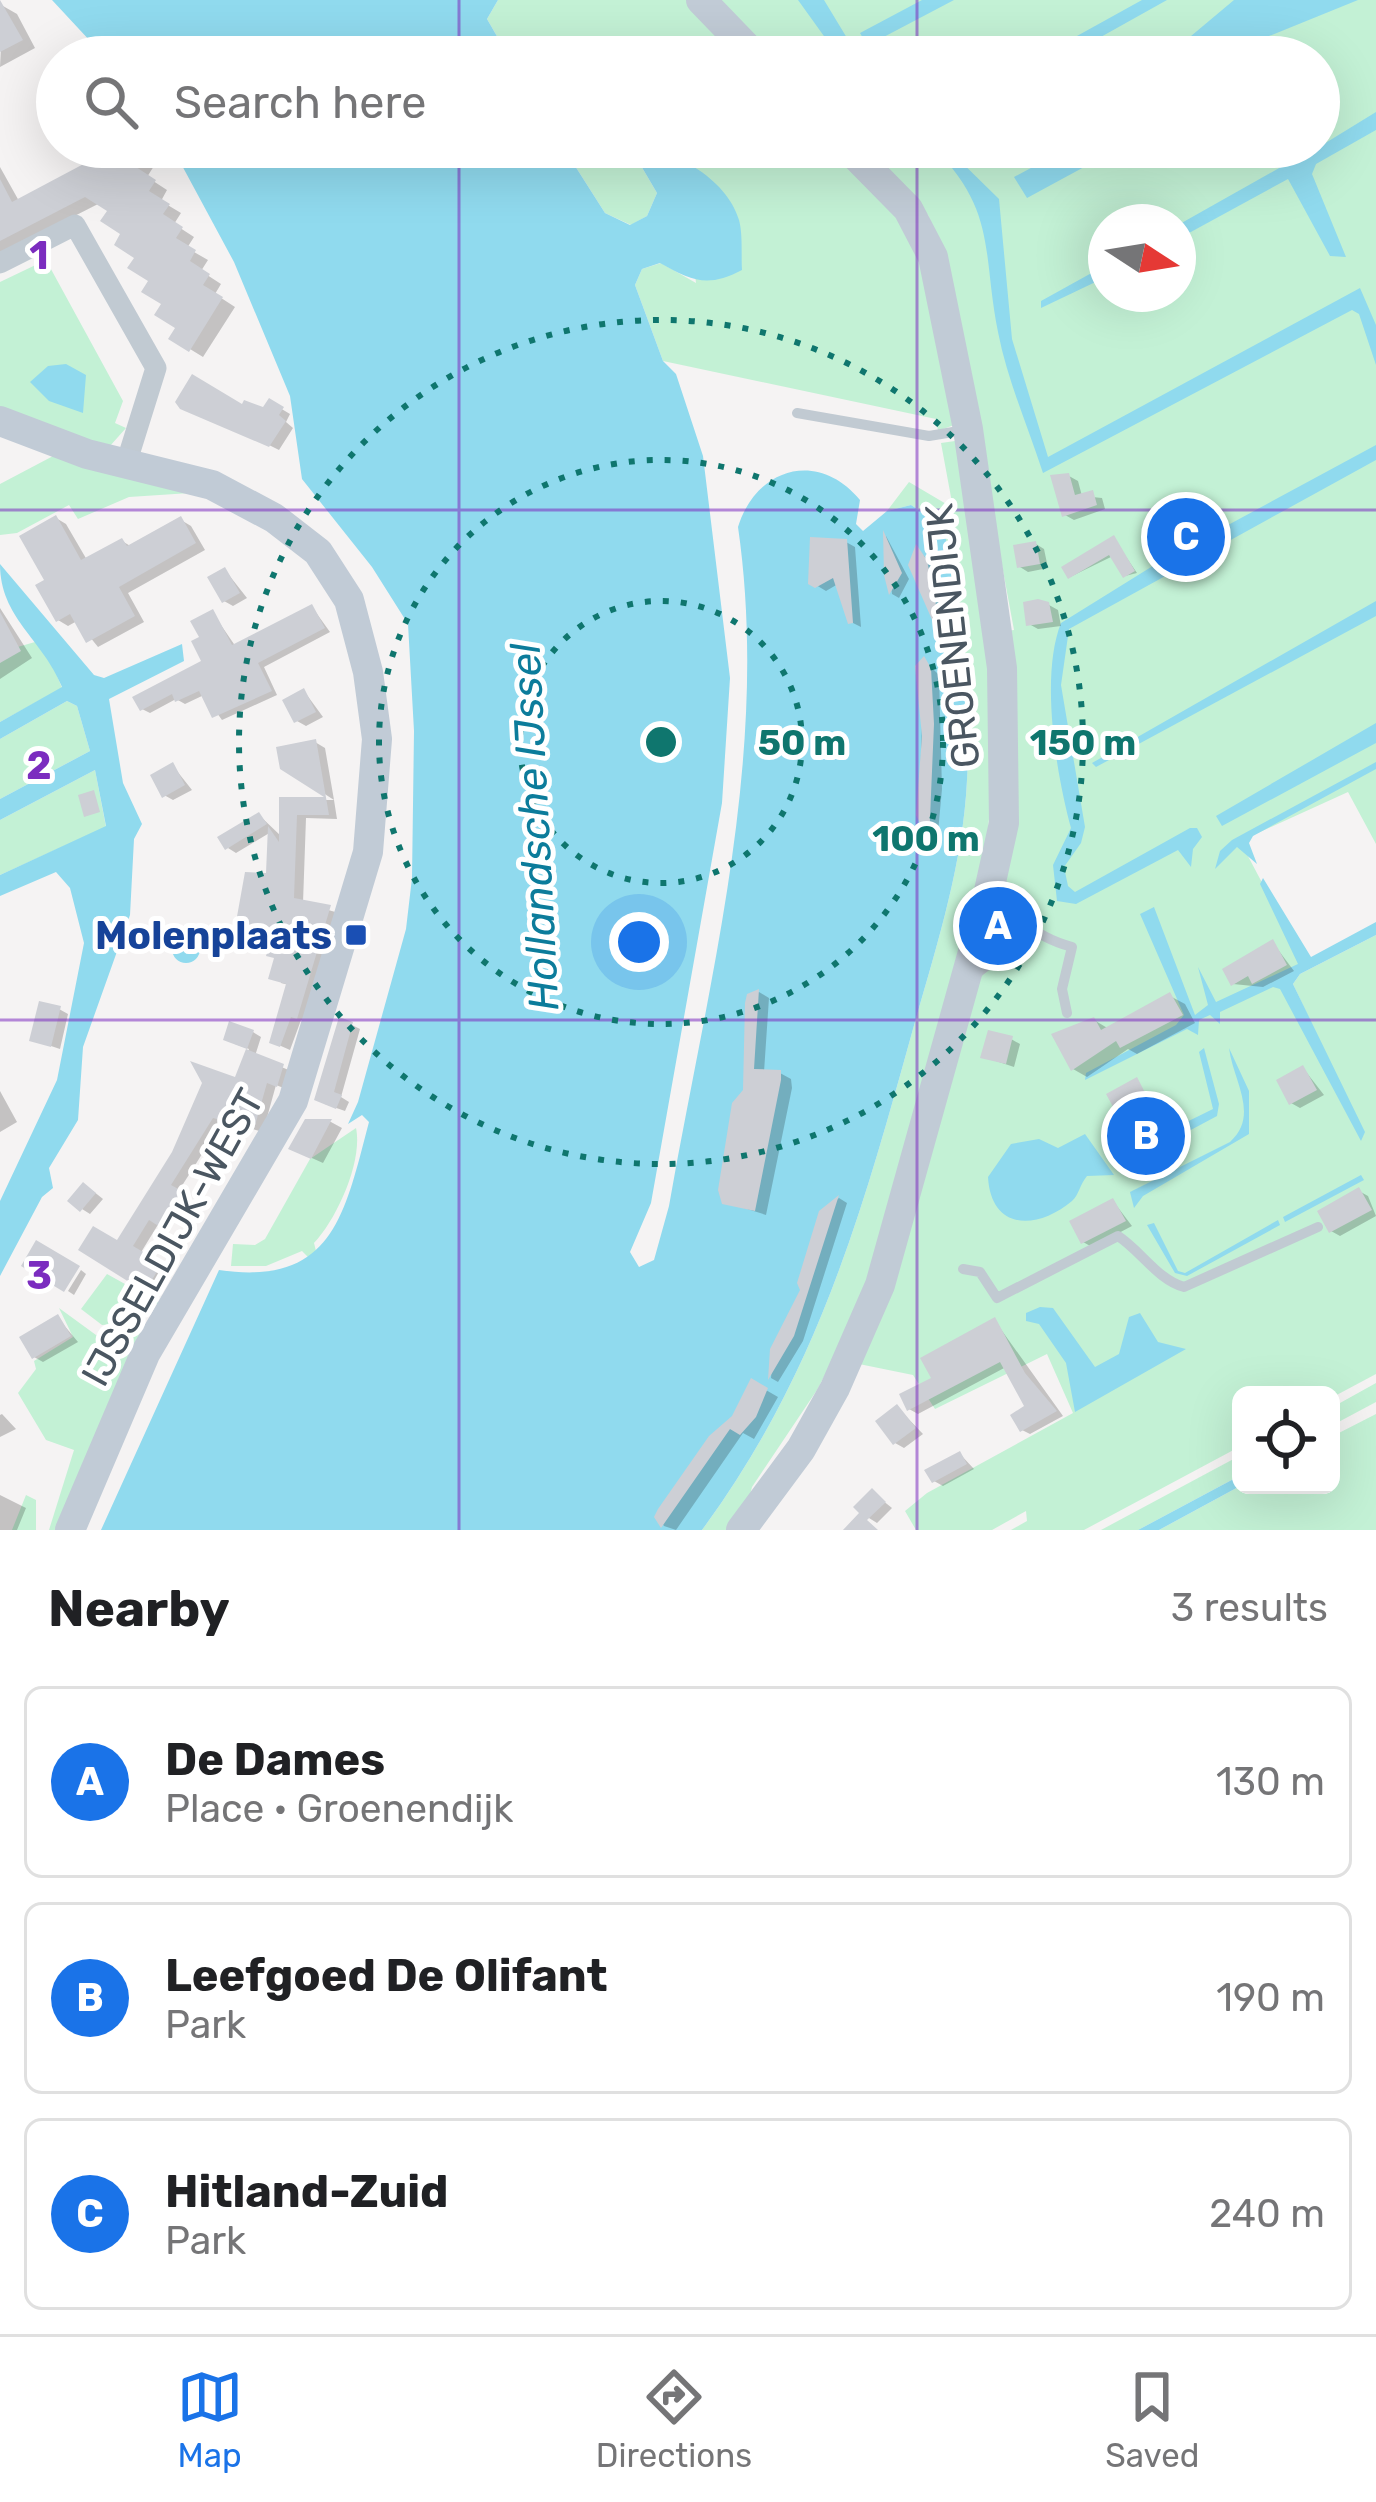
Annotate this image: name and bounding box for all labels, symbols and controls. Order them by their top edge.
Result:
search box [36,36,1340,168]
icon: search [78,69,144,135]
text: Search here [174,76,426,129]
north arrow [1088,204,1196,312]
text: 1 [29,233,49,279]
pin: C [1147,492,1225,582]
street label: GROENENDIJK [916,501,990,770]
water label: Hollandsche IJssel [500,641,570,1012]
centre of rings [640,721,682,763]
text: 50 m [758,721,846,764]
text: 150 m [1030,721,1136,764]
text: 2 [26,743,52,789]
text: 100 m [872,817,980,860]
pin: A [959,881,1037,971]
your location [609,912,669,972]
place label: Molenplaats [95,913,332,959]
marker: Molenplaats [343,922,369,948]
street label: IJSSELDIJK-WEST [72,1081,274,1394]
pin: B [1107,1091,1185,1181]
text: 3 [26,1253,52,1299]
map controls [1232,1386,1340,1494]
button: locate [1232,1386,1340,1494]
text: Nearby [48,1578,230,1639]
text: 3 results [1171,1585,1328,1631]
text: De Dames [165,1733,385,1786]
text: A [76,1759,104,1805]
text: 130 m [1216,1759,1325,1805]
text: Place · Groenendijk [165,1786,513,1832]
text: Leefgoed De Olifant [165,1949,608,2002]
text: B [76,1975,104,2021]
text: 190 m [1216,1975,1325,2021]
text: Park [165,2002,246,2048]
text: Hitland-Zuid [165,2165,449,2218]
text: C [76,2191,104,2237]
text: 240 m [1209,2191,1325,2237]
text: Park [165,2218,246,2264]
tab: Map [177,2364,243,2475]
tab: Directions [596,2364,752,2475]
tab: Saved [1105,2364,1199,2475]

